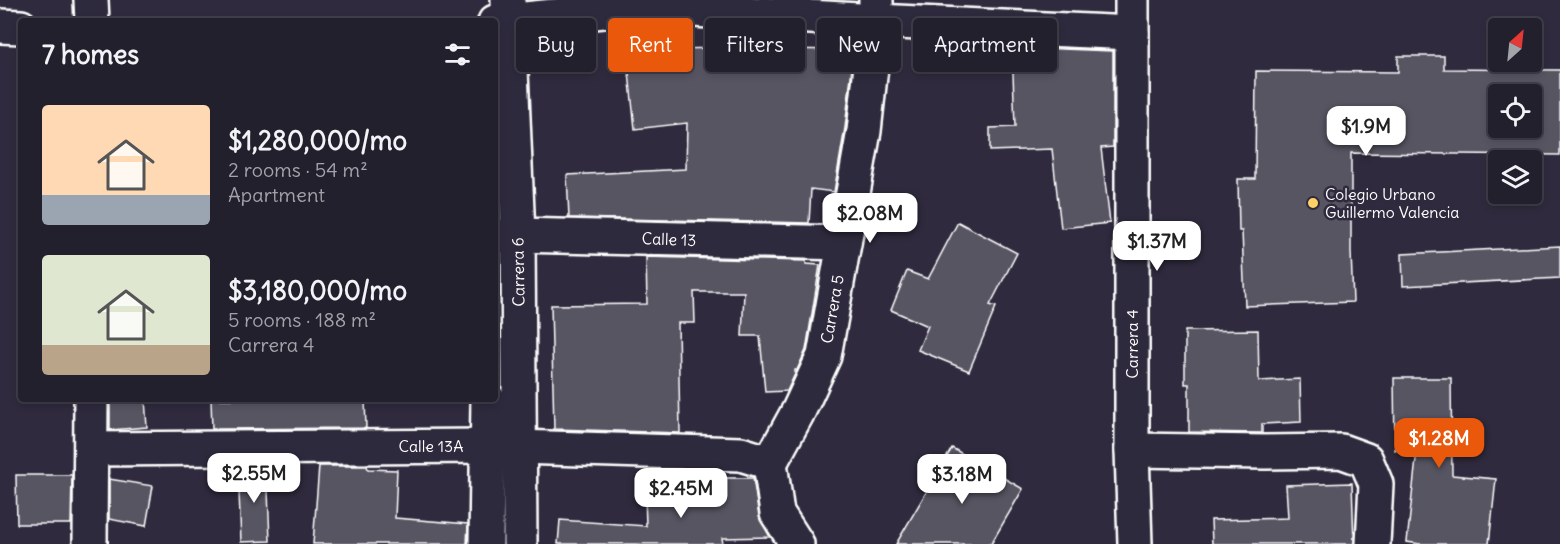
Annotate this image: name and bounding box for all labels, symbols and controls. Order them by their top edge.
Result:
chip: Buy [516,18,596,72]
chip: Rent [608,18,693,72]
chip: Filters [705,18,805,72]
chip: New [817,18,901,72]
chip: Apartment [913,18,1057,72]
north arrow [1488,18,1542,72]
map controls [1488,18,1542,204]
text: 7 homes [42,38,139,71]
icon: filters [441,38,474,71]
button: locate [1488,84,1542,138]
pin: $1.9M [1324,106,1408,157]
text: $1.9M [1341,113,1391,138]
text: $1,280,000/mo [228,124,407,157]
icon: home [90,129,162,201]
button: layers [1488,150,1542,204]
text: 2 rooms · 54 m² [228,157,368,182]
text: Apartment [228,182,325,207]
place label: Colegio Urbano Guillermo Valencia [1325,184,1459,222]
pin: $2.08M [821,193,919,244]
marker: Colegio Urbano Guillermo Valencia [1306,196,1320,210]
text: $2.08M [836,200,904,225]
pin: $1.37M [1108,221,1206,272]
street label: Calle 13 [641,228,697,250]
text: $1.37M [1127,228,1187,253]
street label: Carrera 6 [507,237,529,307]
street label: Carrera 5 [816,273,848,345]
text: $3,180,000/mo [228,274,407,307]
icon: home [90,279,162,351]
text: 5 rooms · 188 m² [228,307,376,332]
street label: Carrera 4 [1122,309,1142,379]
text: Carrera 4 [228,332,315,357]
pin: $1.28M [1390,418,1488,469]
text: $1.28M [1408,425,1470,450]
street label: Calle 13A [399,436,463,456]
pin: $2.55M [205,453,303,504]
pin: $3.18M [913,454,1011,505]
text: $2.55M [221,460,287,485]
text: $3.18M [931,461,993,486]
pin: $2.45M [632,468,730,519]
text: $2.45M [648,475,714,500]

